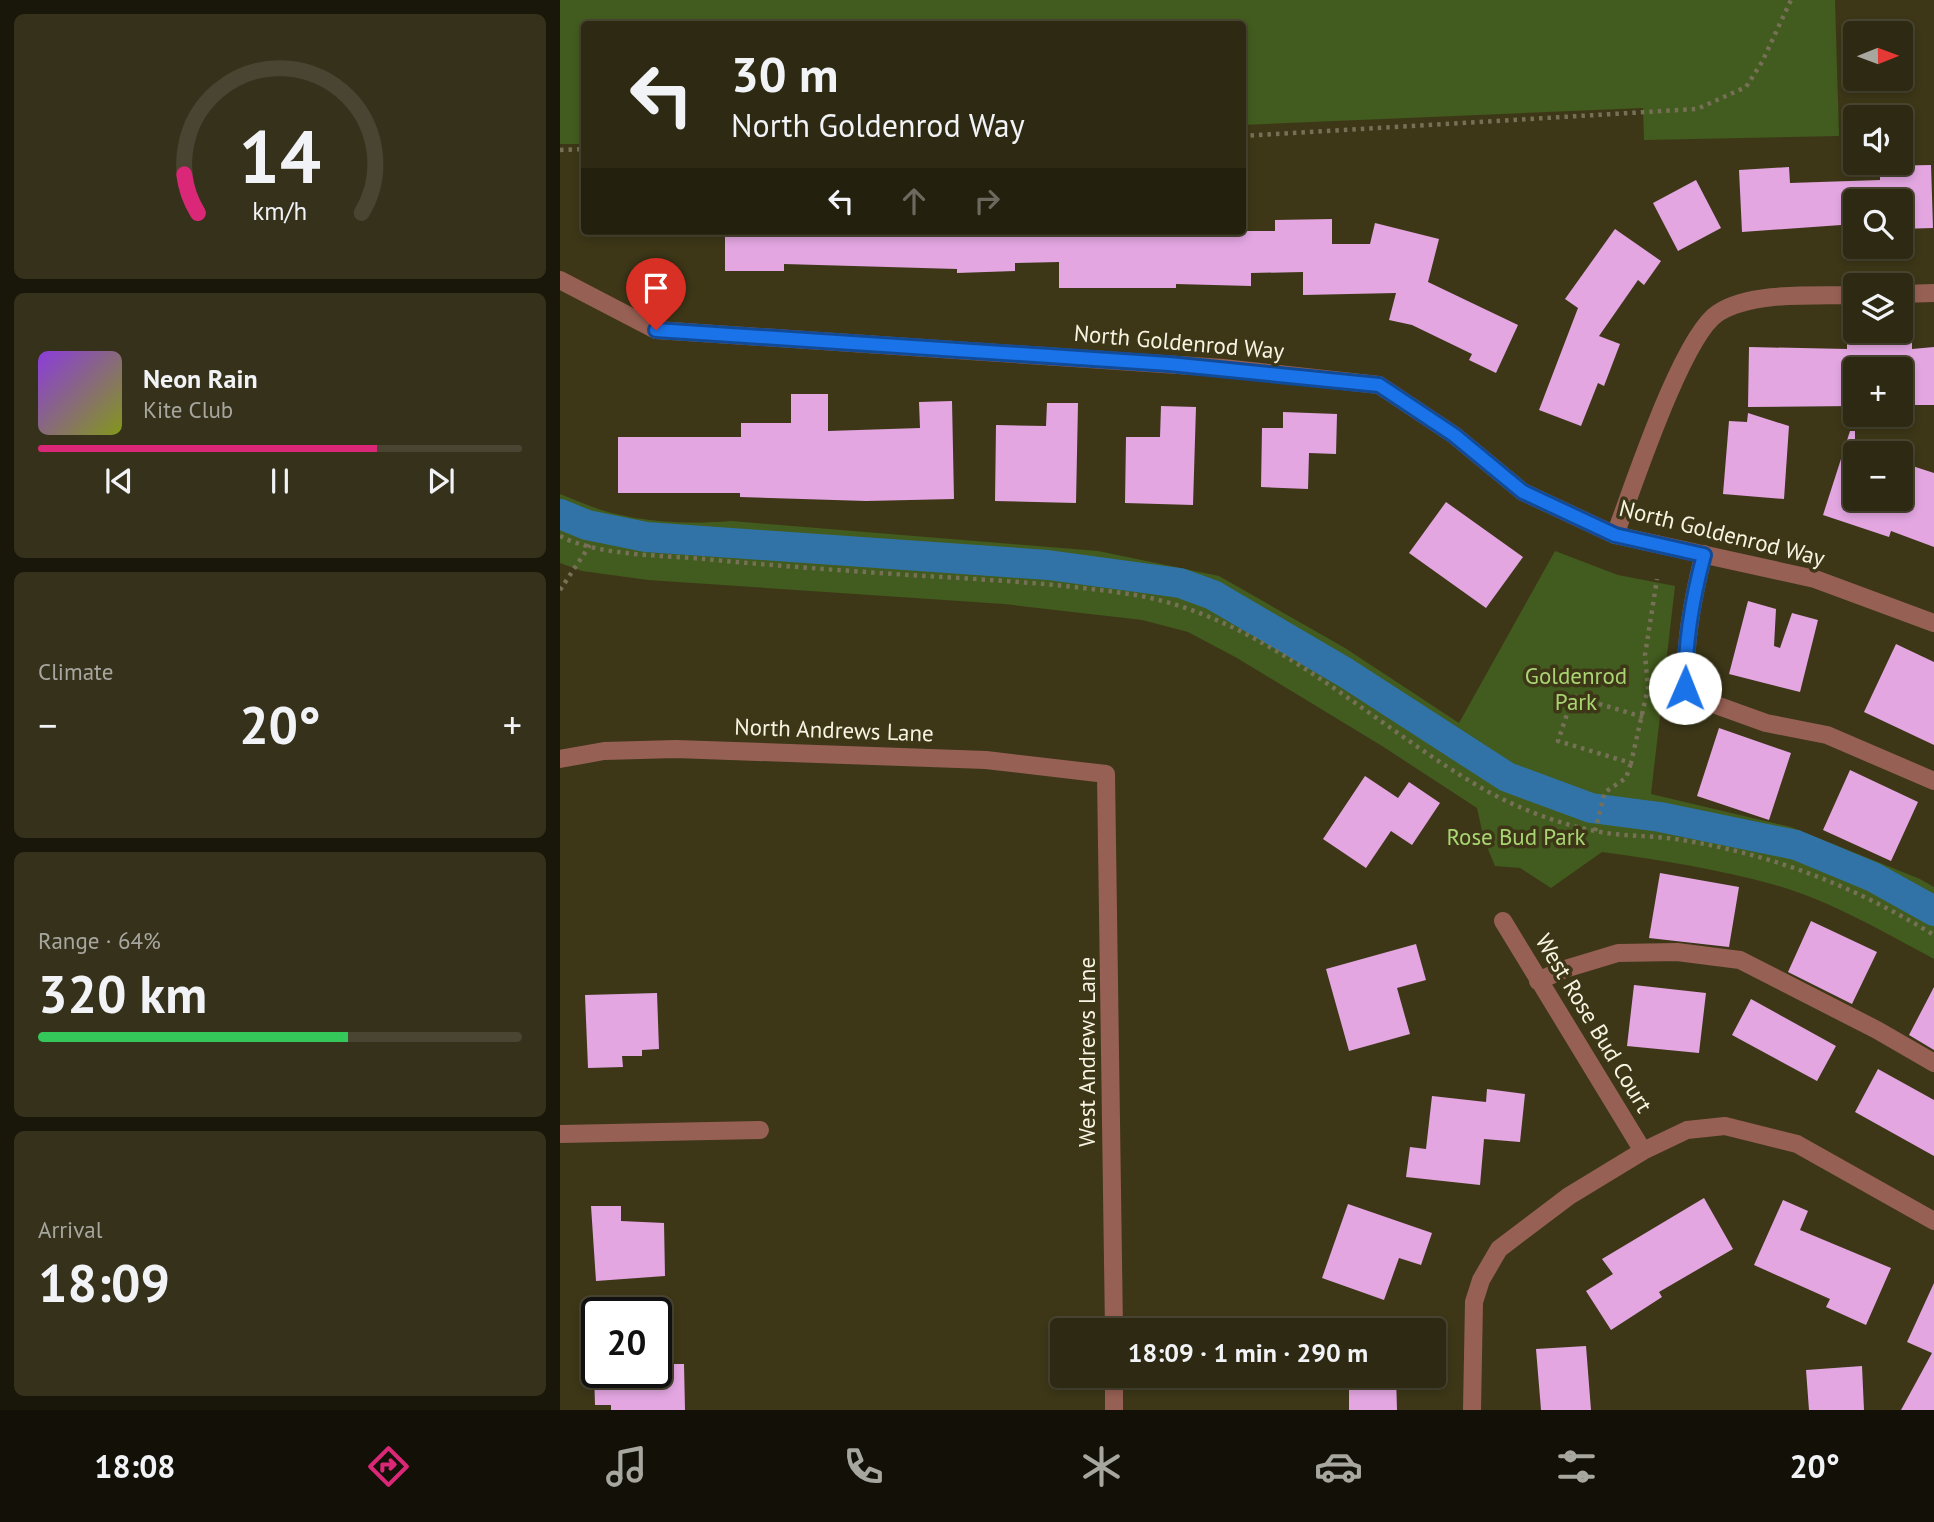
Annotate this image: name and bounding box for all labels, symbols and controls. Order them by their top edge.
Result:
north arrow [1843,21,1913,91]
map controls [1843,21,1913,511]
text: 30 m [731,42,838,106]
icon: left [616,49,707,140]
text: North Goldenrod Way [731,104,1025,146]
button: sound [1843,105,1913,175]
text: 14 [239,109,321,203]
icon: left [822,182,860,220]
icon: ahead [895,182,933,220]
icon: right [968,182,1006,220]
button: search [1843,189,1913,259]
text: km/h [253,194,307,226]
pin [626,258,686,330]
icon: arrive [637,269,675,307]
button: layers [1843,273,1913,343]
street label: North Goldenrod Way [1073,318,1286,365]
button: + [1843,357,1913,427]
text: Neon Rain [143,362,258,395]
text: Kite Club [143,395,233,424]
button: − [1843,441,1913,511]
icon: previous [100,462,138,500]
icon: pause [261,462,299,500]
icon: next [422,462,460,500]
street label: North Goldenrod Way [1616,493,1828,572]
position arrow [1648,651,1722,725]
text: Climate [38,657,113,686]
park label: Goldenrod Park [1525,661,1627,716]
text: 20° [239,691,321,758]
text: − [38,700,57,749]
text: + [503,700,522,749]
street label: North Andrews Lane [734,712,934,747]
park label: Rose Bud Park [1446,822,1586,851]
text: Range · 64% [38,926,161,955]
street label: West Rose Bud Court [1530,928,1659,1118]
street label: West Andrews Lane [1072,957,1101,1147]
text: 320 km [38,960,207,1027]
text: Arrival [38,1215,102,1244]
text: 18:09 [38,1249,170,1316]
speed limit sign: 20 [581,1297,672,1388]
text: 18:09 · 1 min · 290 m [1128,1336,1368,1369]
icon: directions [364,1442,413,1491]
icon: music [602,1442,651,1491]
icon: phone [839,1442,888,1491]
icon: climate [1077,1442,1126,1491]
icon: car [1314,1442,1363,1491]
icon: filters [1552,1442,1601,1491]
text: 18:08 [94,1445,175,1487]
text: 20° [1789,1445,1840,1487]

